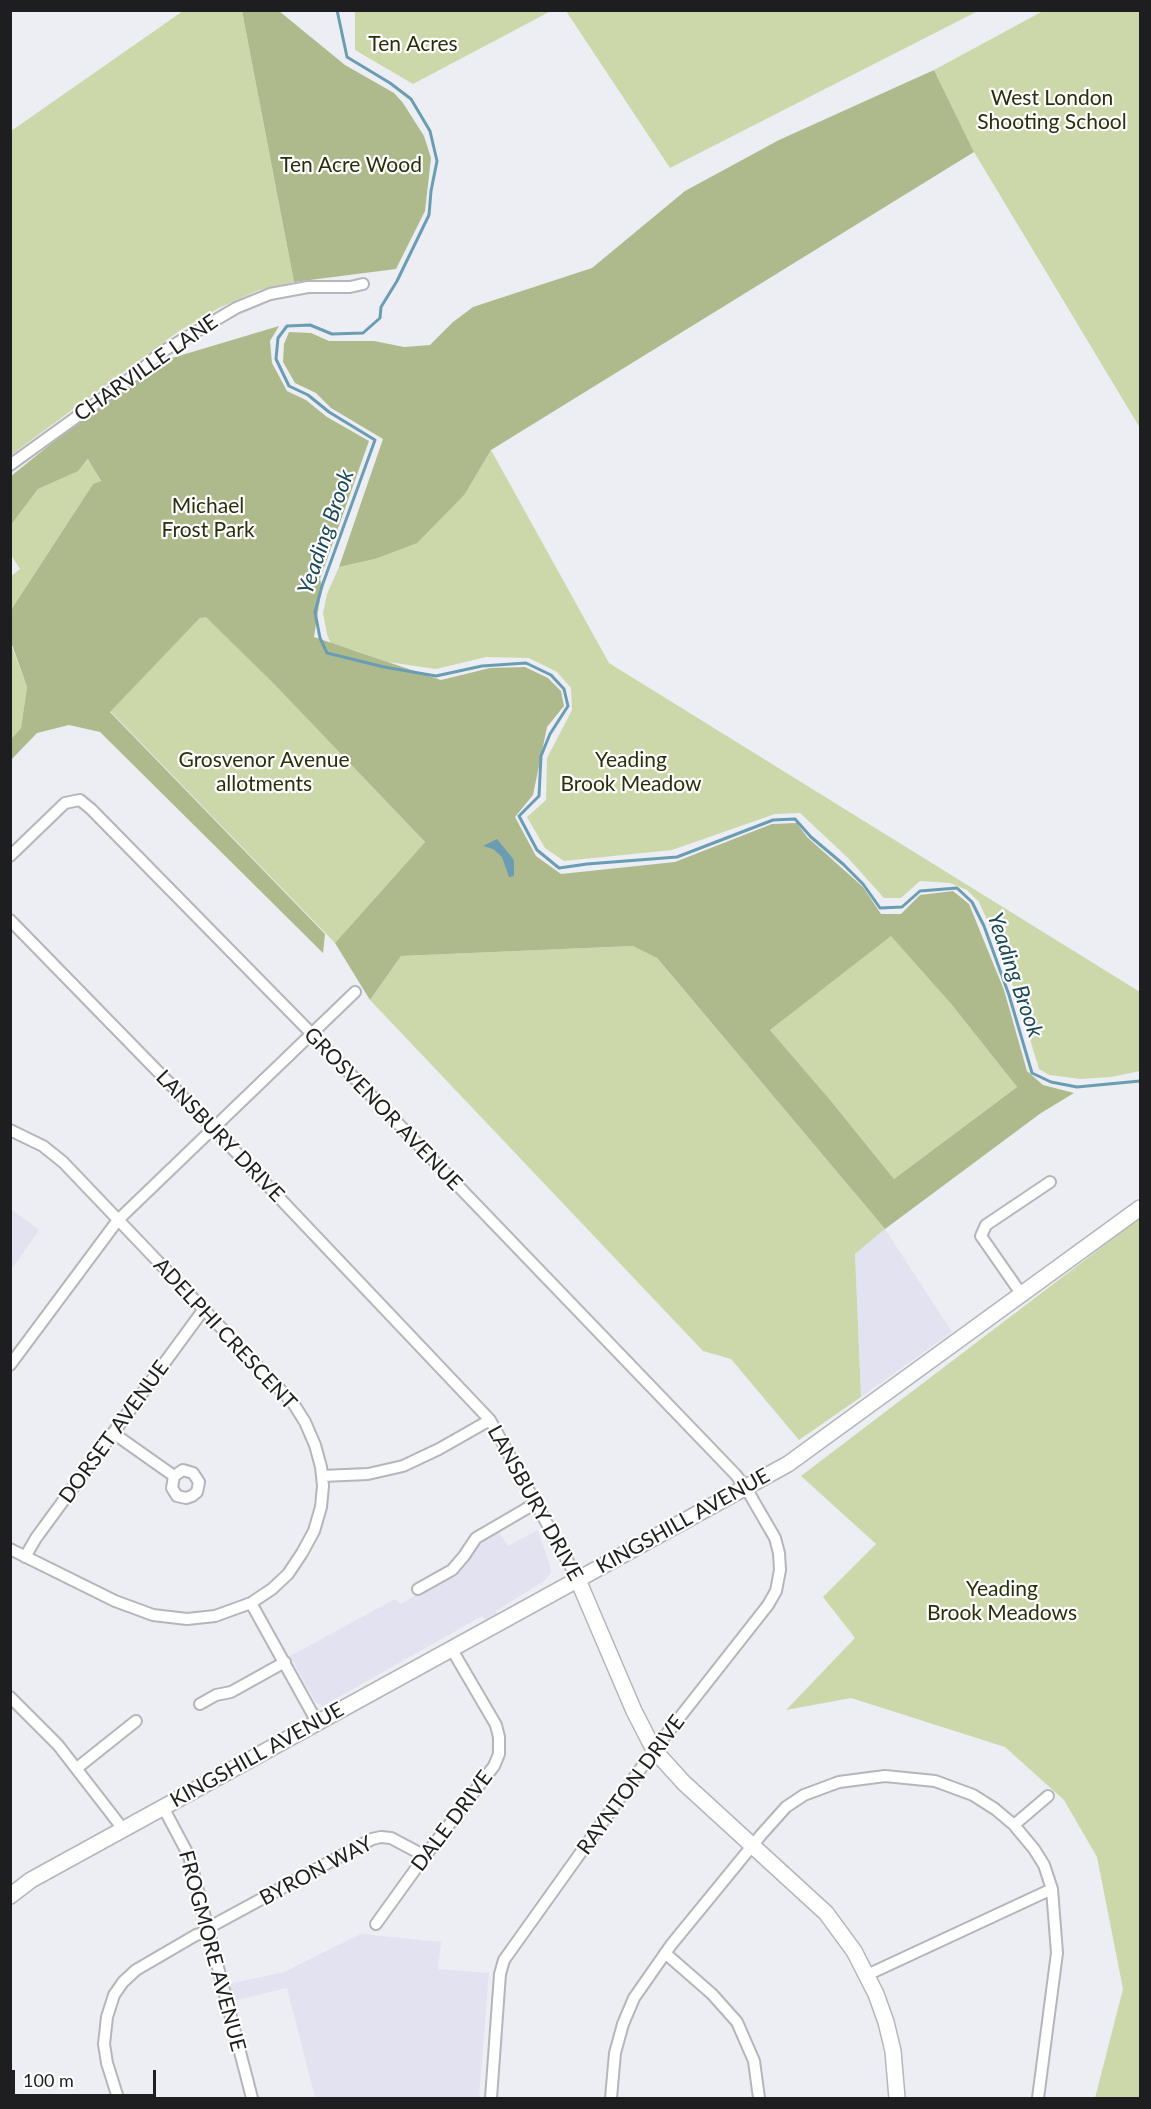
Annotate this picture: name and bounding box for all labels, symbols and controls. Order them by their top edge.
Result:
park label: Ten Acres [368,31,458,57]
park label: West London Shooting School [977,85,1127,135]
park label: Ten Acre Wood [280,152,422,178]
street label: CHARVILLE LANE [69,309,223,427]
water label: Yeading Brook [292,466,360,598]
park label: Michael Frost Park [161,493,255,543]
park label: Grosvenor Avenue allotments [178,747,350,797]
park label: Yeading Brook Meadow [560,747,702,797]
water label: Yeading Brook [981,909,1049,1041]
street label: GROSVENOR AVENUE [299,1022,467,1196]
street label: LANSBURY DRIVE [151,1065,289,1207]
street label: ADELPHI CRESCENT [148,1253,302,1415]
street label: DORSET AVENUE [54,1356,174,1508]
street label: LANSBURY DRIVE [482,1421,588,1585]
street label: KINGSHILL AVENUE [592,1463,774,1579]
park label: Yeading Brook Meadows [927,1576,1077,1626]
street label: KINGSHILL AVENUE [166,1697,348,1813]
street label: RAYNTON DRIVE [572,1710,690,1860]
street label: DALE DRIVE [406,1766,498,1876]
street label: BYRON WAY [255,1831,377,1911]
street label: FROGMORE AVENUE [173,1848,251,2054]
scale bar [15,2058,159,2096]
text: 100 m [23,2069,74,2091]

